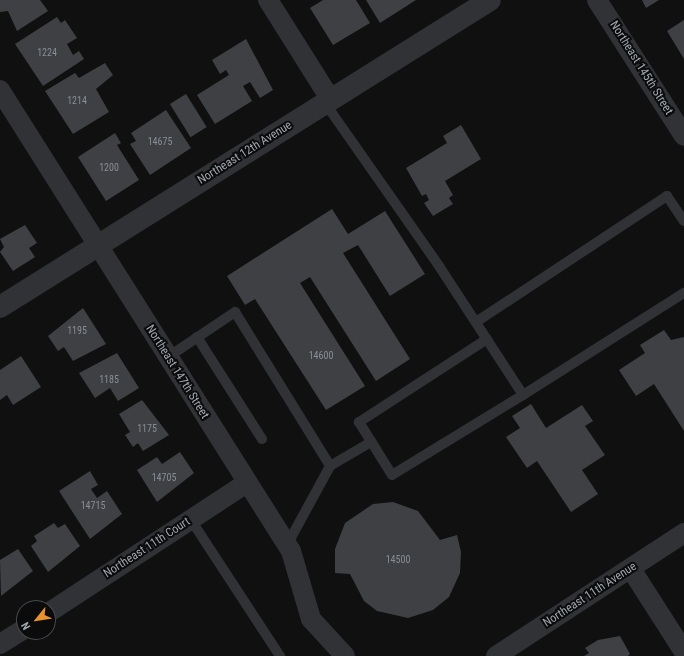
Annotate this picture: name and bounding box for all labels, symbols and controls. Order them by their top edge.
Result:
street label: Northeast 145th Street [606,18,676,118]
house number: 1224 [37,47,57,59]
house number: 1214 [67,95,87,107]
street label: Northeast 12th Avenue [195,118,295,188]
house number: 14675 [148,136,172,148]
house number: 1200 [99,162,119,174]
street label: Northeast 147th Street [142,322,212,422]
house number: 1195 [67,325,87,337]
house number: 14600 [309,350,333,362]
house number: 1185 [99,374,119,386]
house number: 1175 [137,423,157,435]
house number: 14705 [152,472,176,484]
house number: 14715 [81,500,105,512]
street label: Northeast 11th Court [101,515,193,581]
house number: 14500 [386,554,410,566]
street label: Northeast 11th Avenue [541,559,639,631]
north arrow [16,600,56,640]
text: N [19,620,33,632]

